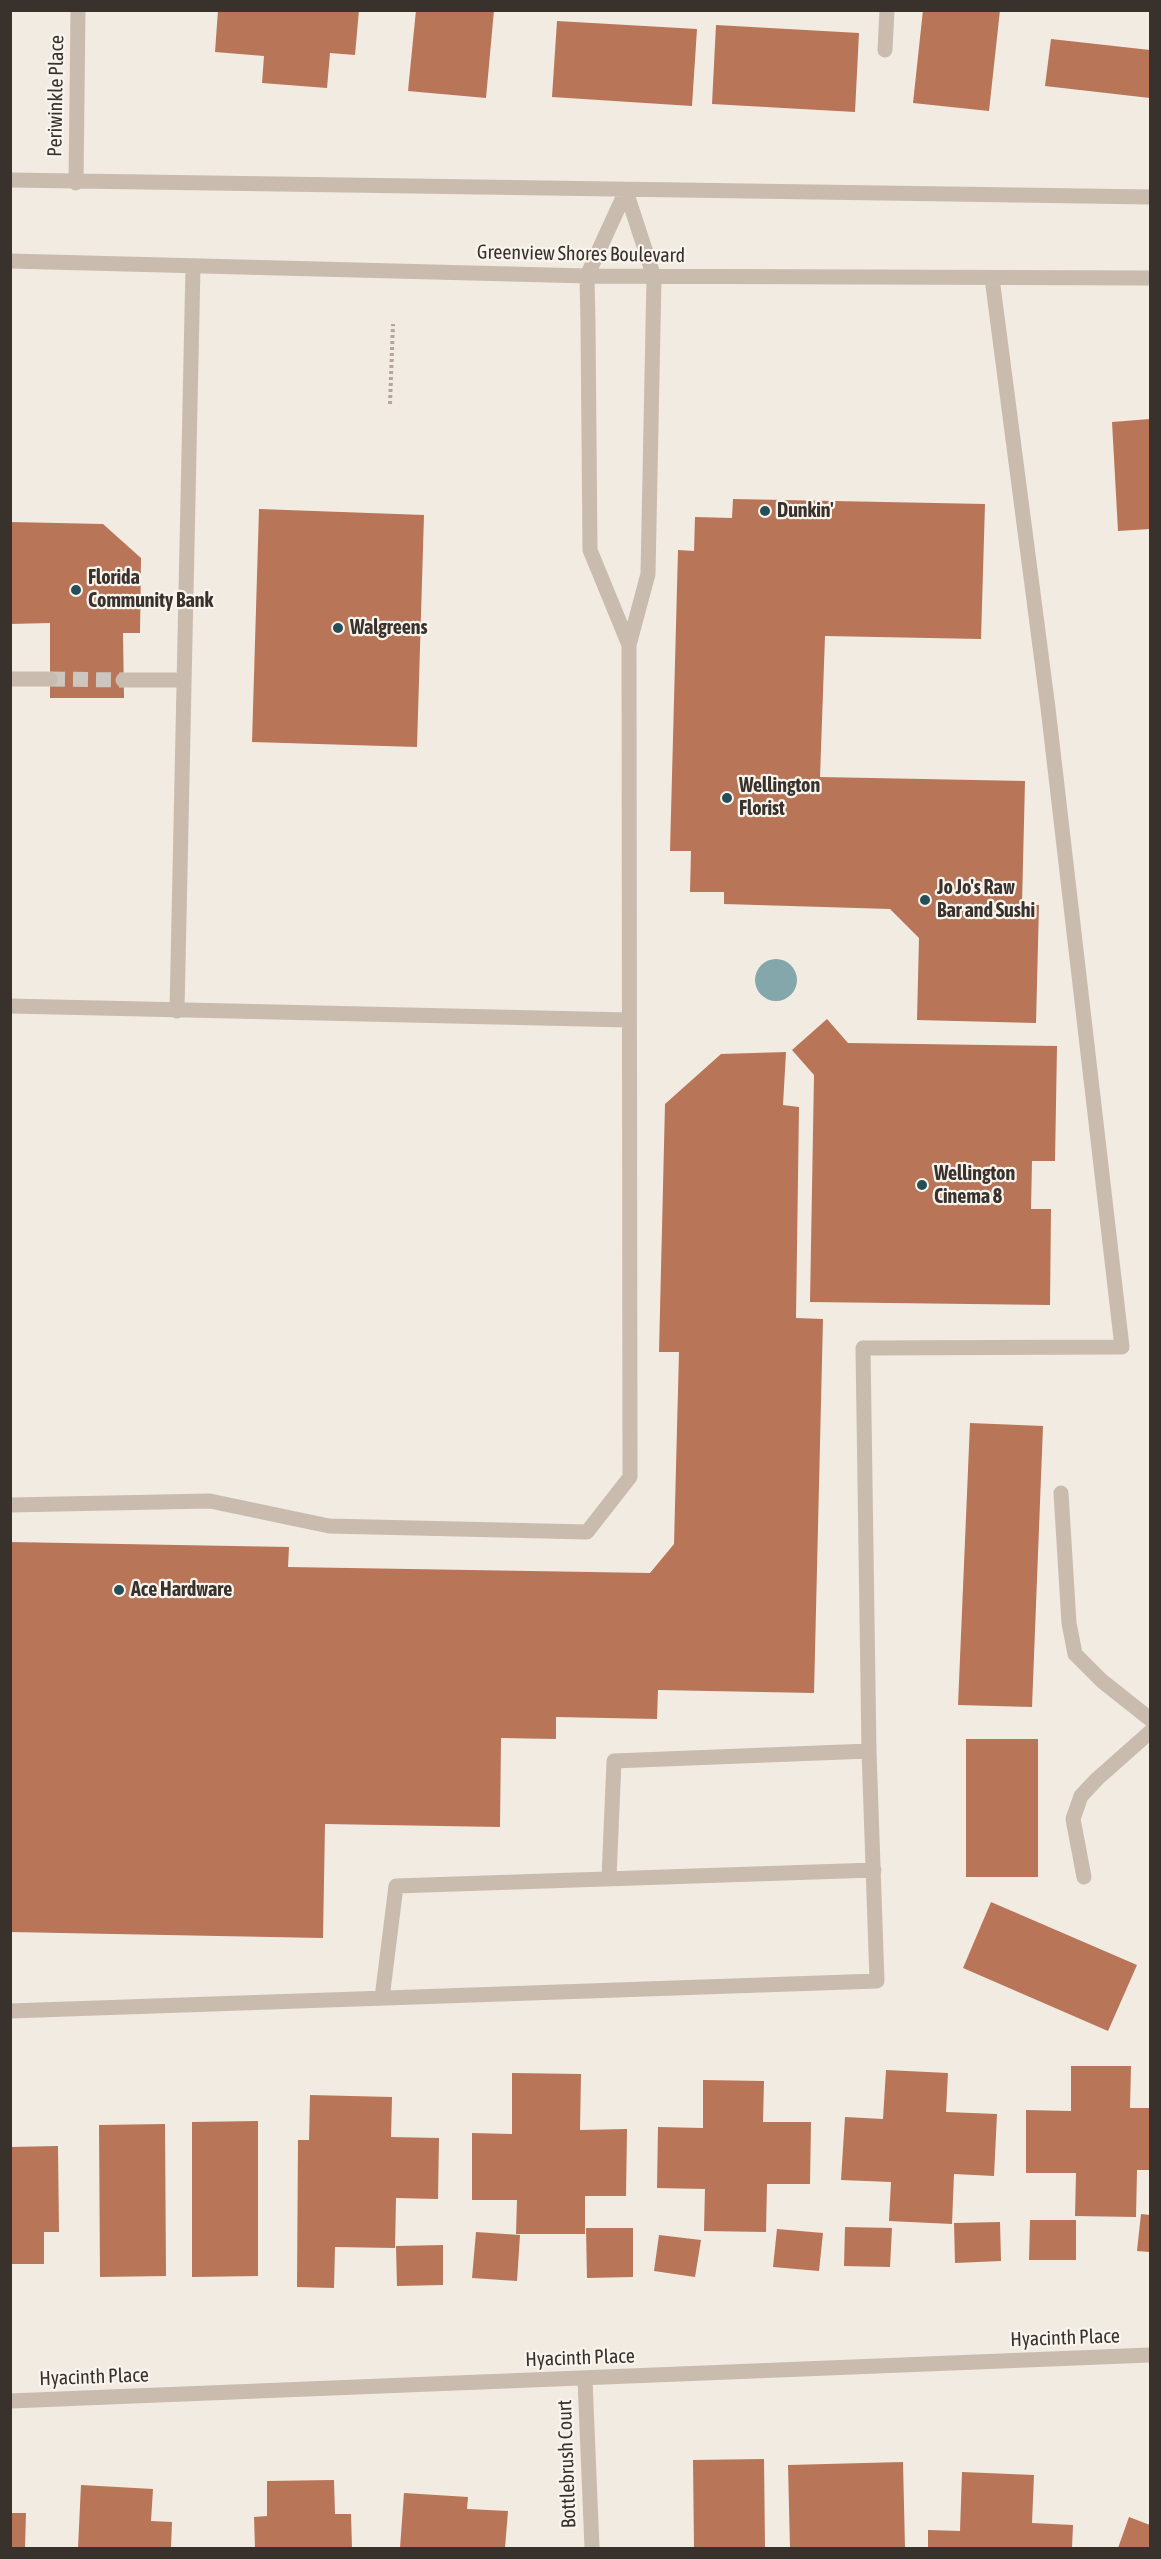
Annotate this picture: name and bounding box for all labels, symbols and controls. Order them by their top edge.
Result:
street label: Periwinkle Place [43,35,69,157]
street label: Greenview Shores Boulevard [477,240,685,268]
place label: Dunkin' [777,499,833,523]
marker: Dunkin' [758,504,772,518]
place label: Florida Community Bank [88,566,213,613]
marker: Florida Community Bank [69,583,83,597]
place label: Walgreens [350,616,428,640]
marker: Walgreens [331,621,345,635]
place label: Wellington Florist [739,774,820,821]
marker: Wellington Florist [720,791,734,805]
place label: Jo Jo's Raw Bar and Sushi [937,876,1035,923]
marker: Jo Jo's Raw Bar and Sushi [918,893,932,907]
place label: Wellington Cinema 8 [934,1162,1015,1209]
marker: Wellington Cinema 8 [915,1178,929,1192]
place label: Ace Hardware [131,1578,232,1602]
marker: Ace Hardware [112,1583,126,1597]
street label: Hyacinth Place [1010,2324,1120,2352]
street label: Hyacinth Place [525,2344,635,2372]
street label: Hyacinth Place [39,2363,149,2391]
street label: Bottlebrush Court [553,2399,581,2529]

